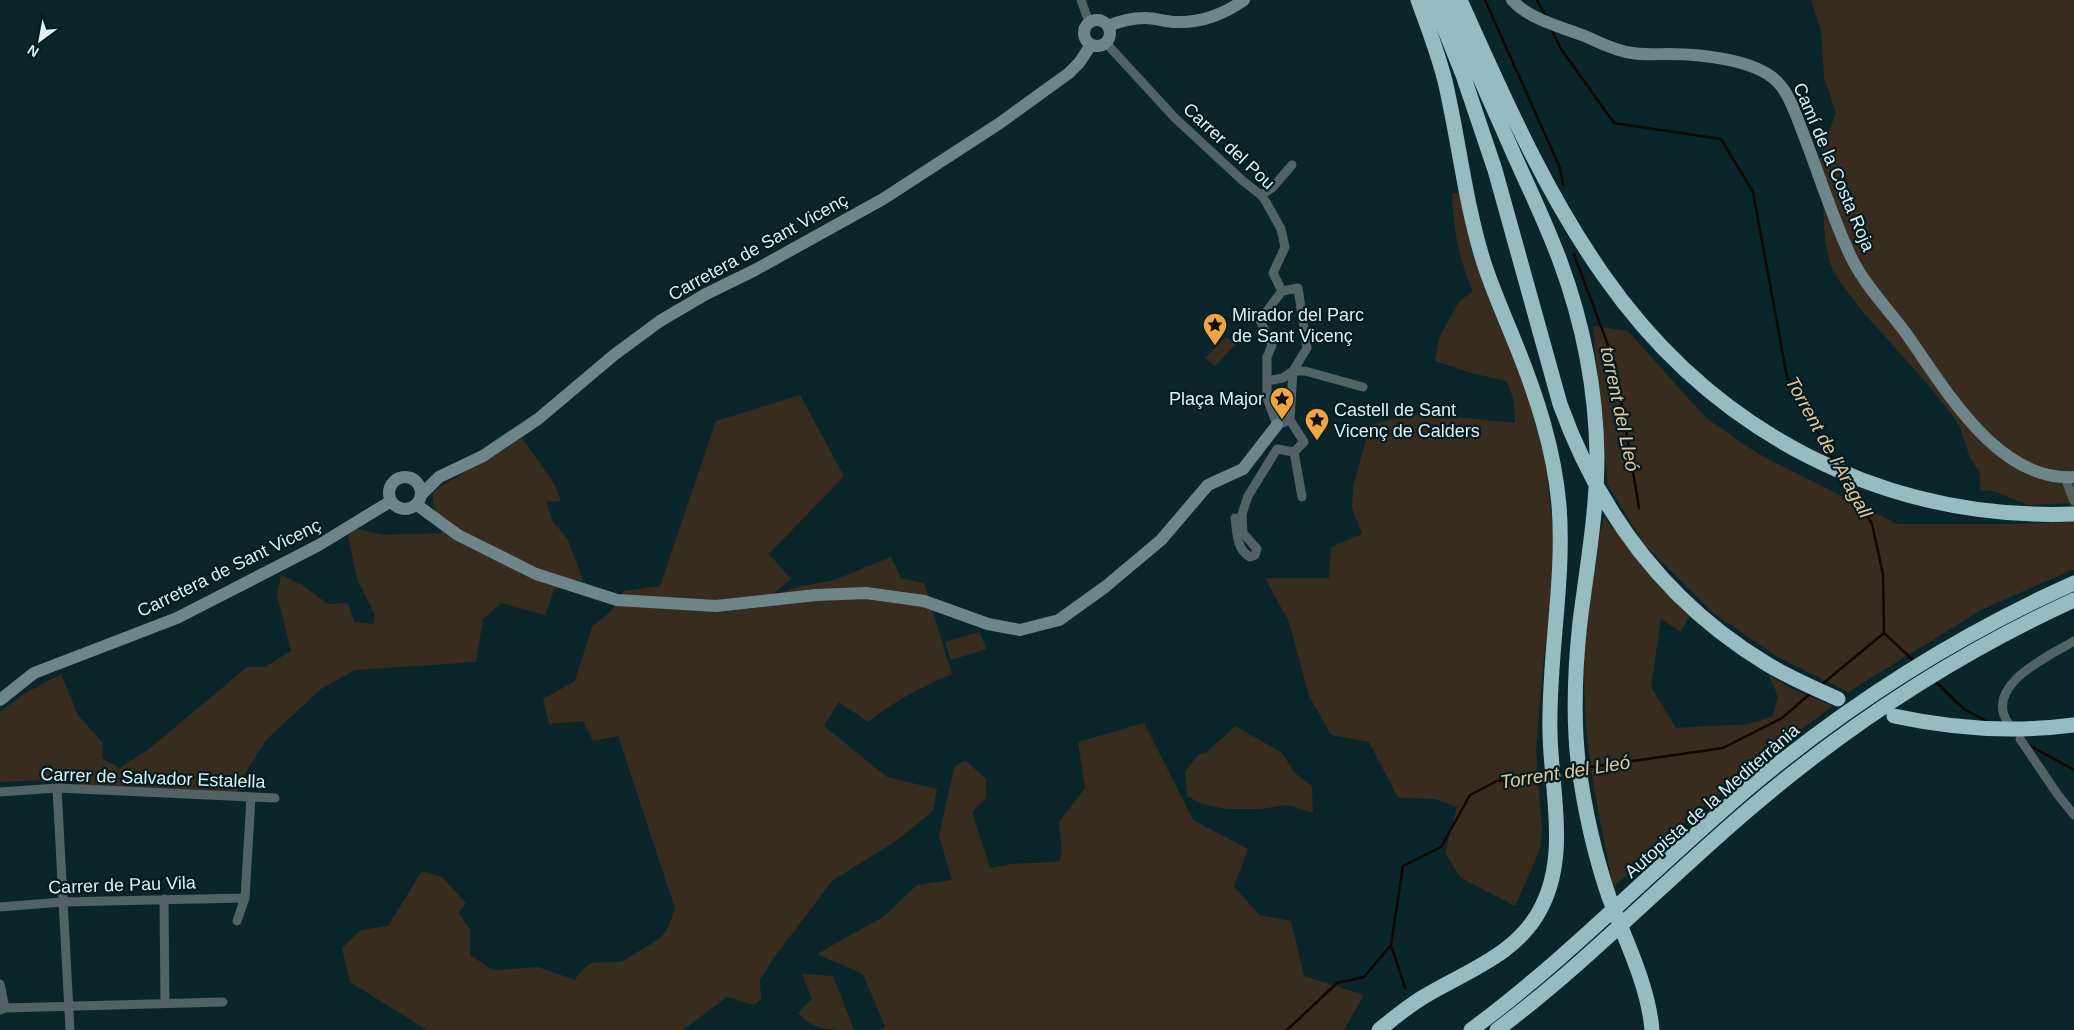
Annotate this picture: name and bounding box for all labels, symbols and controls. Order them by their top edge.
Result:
north arrow [15,15,65,65]
text: N [25,42,42,60]
street label: Camí de la Costa Roja [1789,80,1879,255]
street label: Carrer del Pou [1179,99,1279,193]
street label: Carretera de Sant Vicenç [665,189,851,305]
place label: Mirador del Parc de Sant Vicenç [1232,305,1364,346]
place icon: Mirador del Parc de Sant Vicenç [1202,312,1228,346]
water label: torrent del Lleó [1597,345,1644,474]
water label: Torrent de l'Aragall [1781,373,1877,522]
place icon: Plaça Major [1269,386,1295,420]
place label: Plaça Major [1169,389,1264,409]
place label: Castell de Sant Vicenç de Calders [1334,400,1480,441]
place icon: Castell de Sant Vicenç de Calders [1304,407,1330,441]
street label: Carretera de Sant Vicenç [134,515,324,621]
street label: Autopista de la Mediterrània [1621,719,1804,882]
water label: Torrent del Lleó [1498,751,1632,793]
street label: Carrer de Salvador Estalella [40,764,267,792]
street label: Carrer de Pau Vila [48,872,197,898]

